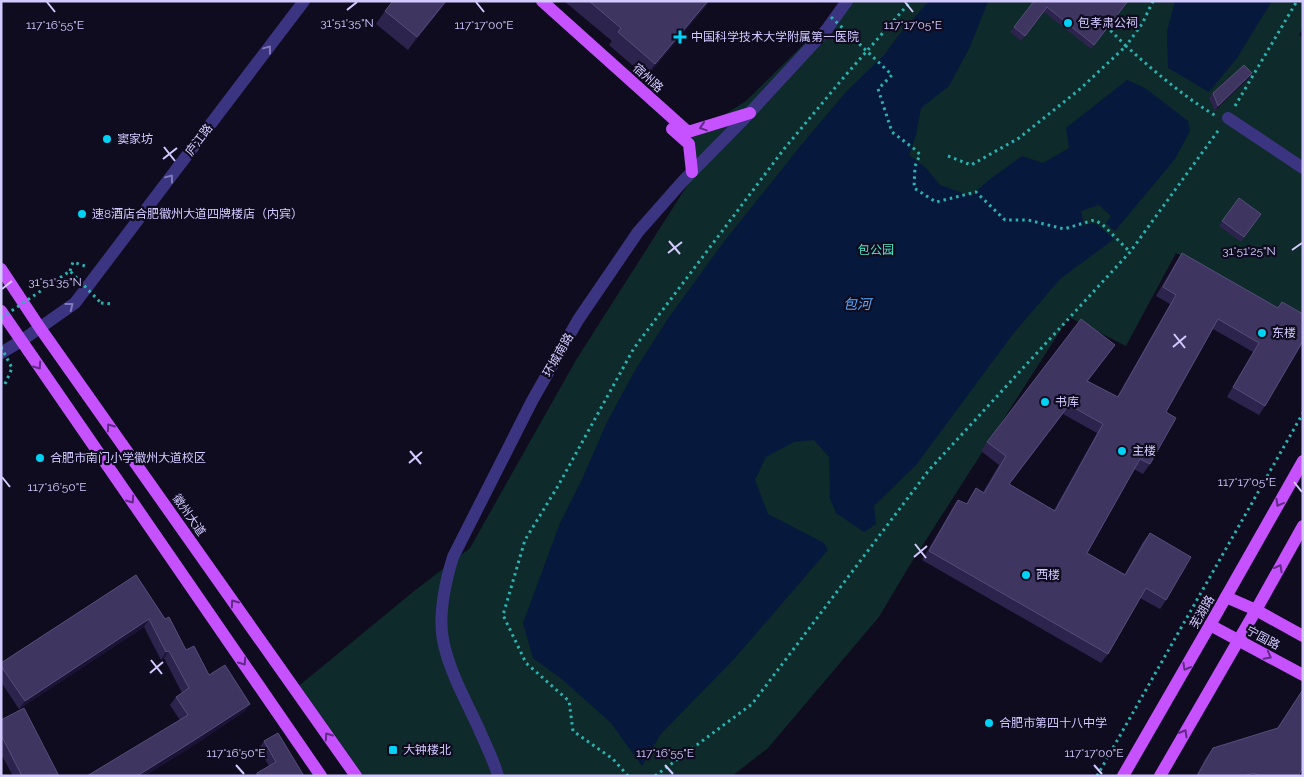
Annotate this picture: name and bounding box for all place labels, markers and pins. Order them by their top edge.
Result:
place label: 包孝肃公祠 [1078,16,1138,30]
marker: 包孝肃公祠 [1062,17,1074,29]
marker: 中国科学技术大学附属第一医院 [673,30,687,44]
place label: 中国科学技术大学附属第一医院 [691,30,859,44]
place label: 窦家坊 [117,132,153,146]
marker: 窦家坊 [101,133,113,145]
place label: 速8酒店合肥徽州大道四牌楼店（内宾） [92,207,303,221]
marker: 速8酒店合肥徽州大道四牌楼店（内宾） [76,208,88,220]
place label: 东楼 [1272,326,1296,340]
marker: 东楼 [1256,327,1268,339]
place label: 书库 [1055,395,1079,409]
marker: 书库 [1039,396,1051,408]
place label: 主楼 [1132,444,1156,458]
marker: 主楼 [1116,445,1128,457]
place label: 合肥市南门小学徽州大道校区 [50,451,206,465]
marker: 合肥市南门小学徽州大道校区 [34,452,46,464]
place label: 西楼 [1036,568,1060,582]
marker: 西楼 [1020,569,1032,581]
place label: 合肥市第四十八中学 [999,716,1107,730]
marker: 合肥市第四十八中学 [983,717,995,729]
place label: 大钟楼北 [403,743,451,757]
marker: 大钟楼北 [387,744,399,756]

